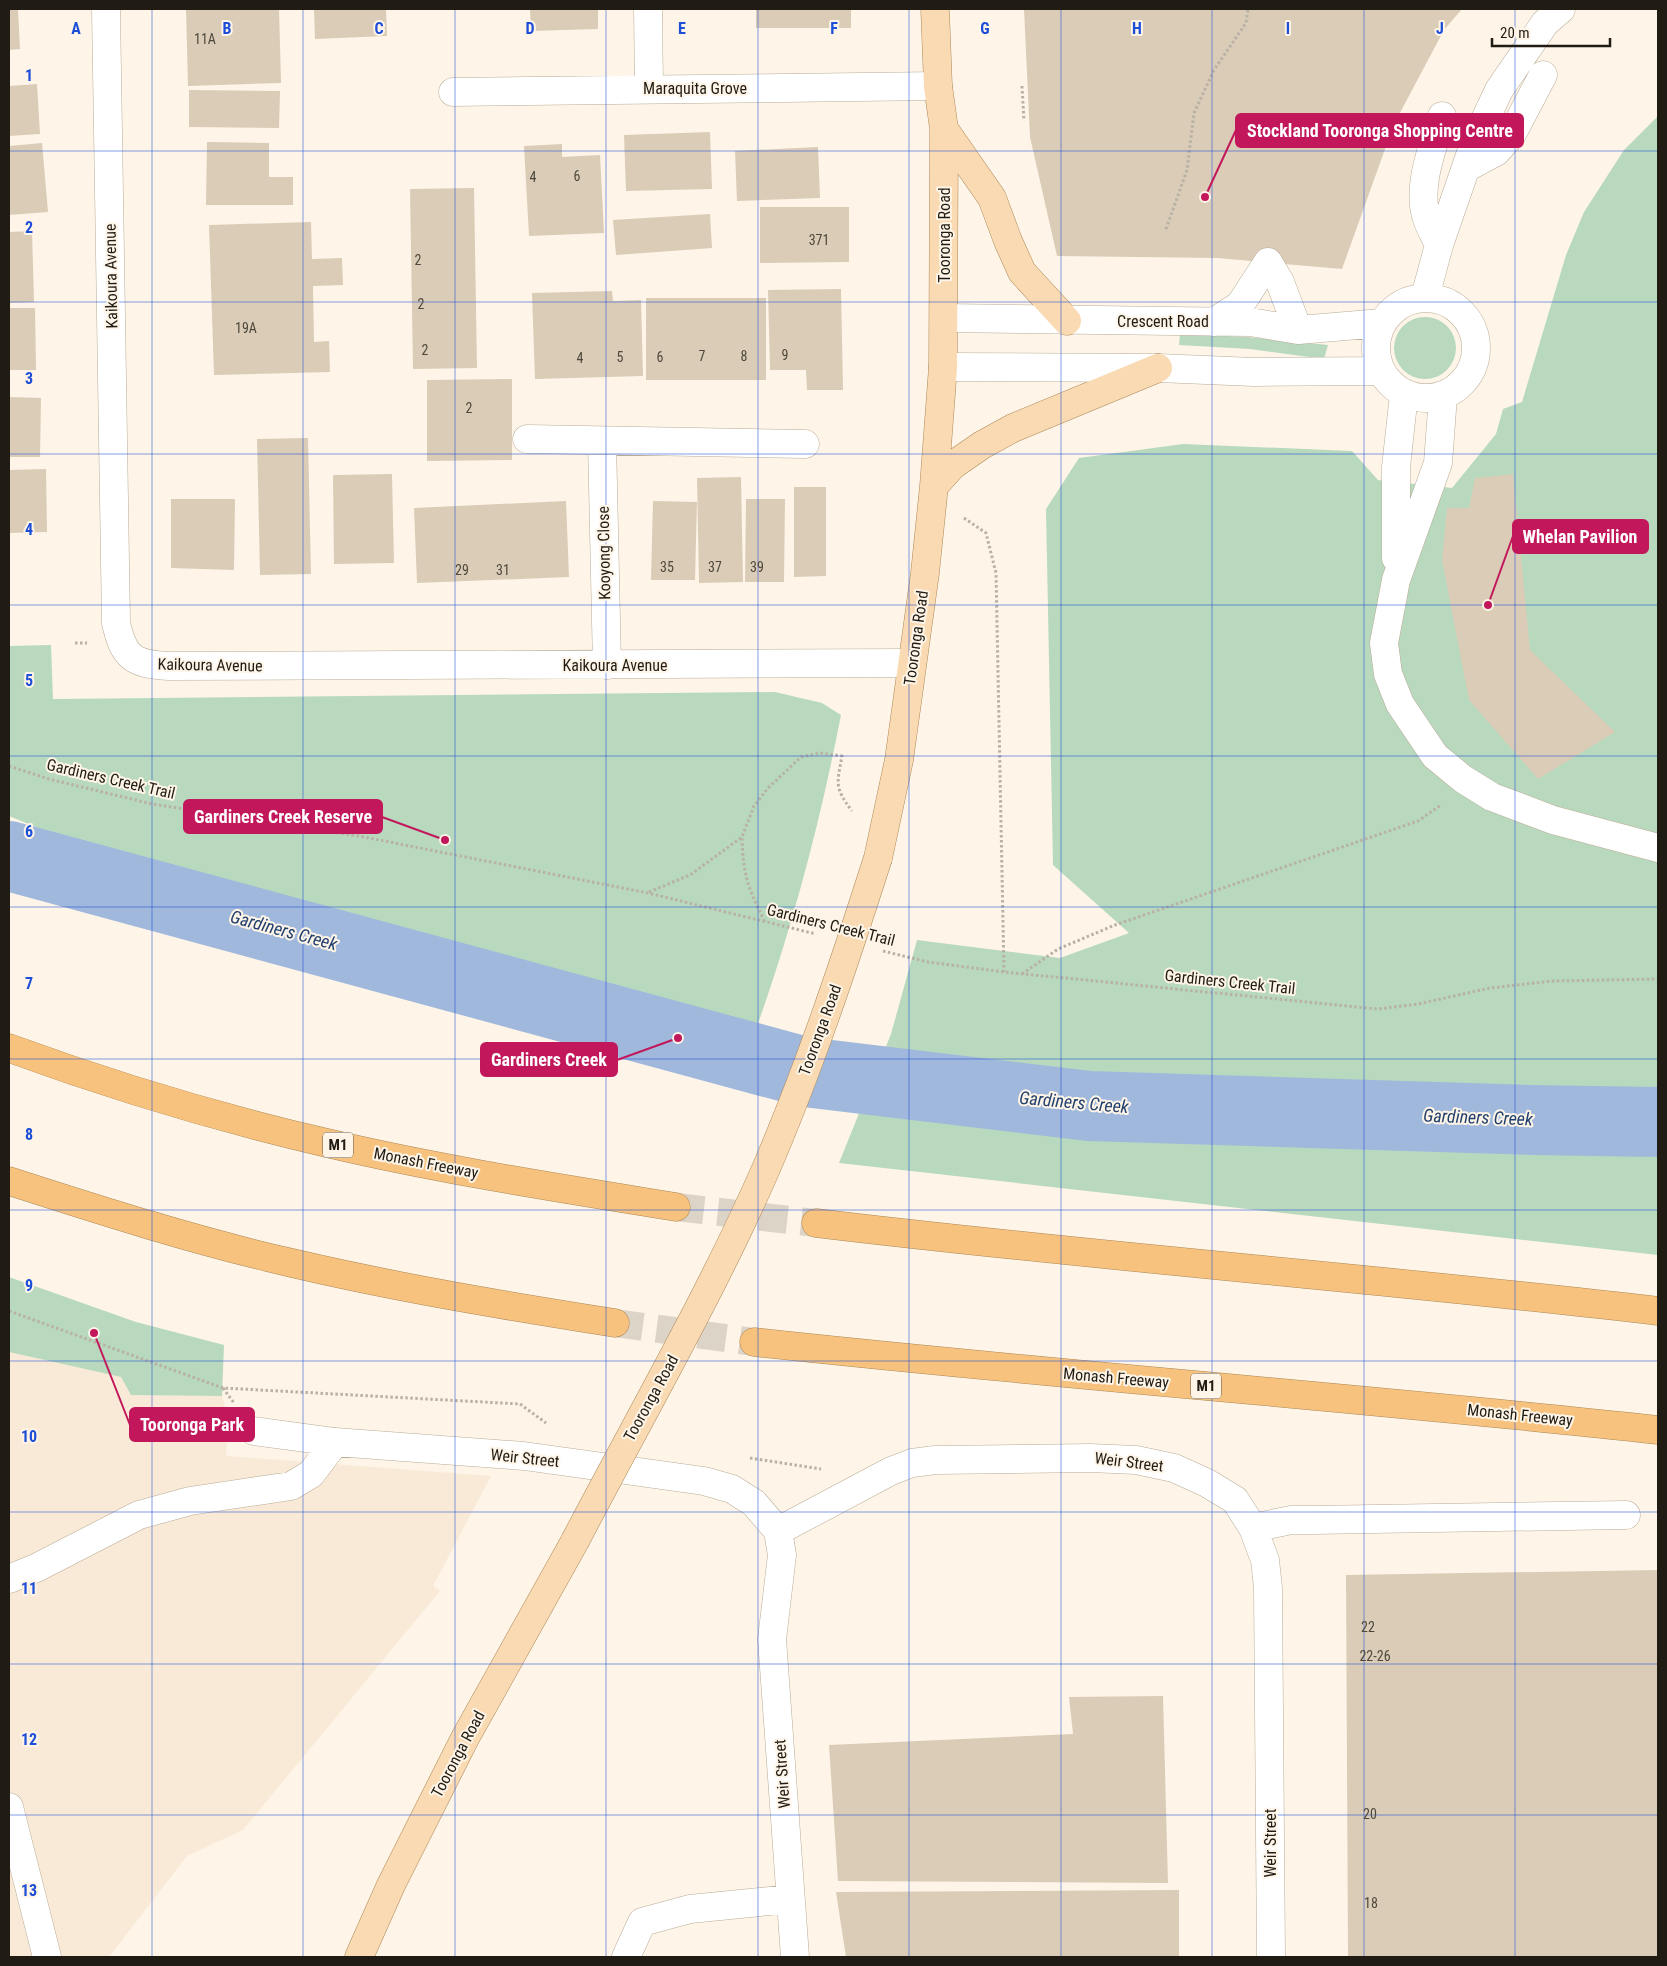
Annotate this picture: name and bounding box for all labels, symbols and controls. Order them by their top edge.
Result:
scale bar [1492,15,1610,47]
text: A [71,19,81,38]
text: B [223,19,232,38]
text: C [374,19,384,38]
text: D [525,19,535,38]
text: E [678,19,686,38]
text: F [830,19,838,38]
text: G [980,19,990,38]
text: H [1132,19,1142,38]
text: I [1286,19,1290,38]
text: J [1436,19,1444,38]
text: 20 m [1500,24,1530,42]
house number: 11A [194,31,216,47]
text: 1 [25,66,33,85]
street label: Maraquita Grove [643,79,747,98]
callout: Stockland Tooronga Shopping Centre [1236,114,1523,147]
text: Stockland Tooronga Shopping Centre [1247,120,1513,141]
house number: 6 [574,168,581,184]
house number: 4 [530,169,537,185]
street label: Tooronga Road [935,187,954,283]
text: 2 [25,218,33,237]
street label: Kaikoura Avenue [101,223,121,329]
house number: 371 [809,232,829,248]
house number: 2 [415,252,422,268]
house number: 2 [418,296,425,312]
street label: Crescent Road [1117,312,1209,331]
house number: 19A [235,320,257,336]
house number: 2 [422,342,429,358]
house number: 9 [782,347,788,363]
house number: 7 [699,348,706,364]
house number: 8 [741,348,748,364]
house number: 5 [617,349,624,365]
house number: 6 [657,349,664,365]
house number: 4 [577,350,584,366]
text: 3 [25,369,33,388]
house number: 2 [466,400,473,416]
street label: Kooyong Close [594,506,614,600]
text: 4 [25,520,33,539]
callout: Whelan Pavilion [1513,520,1648,553]
text: Whelan Pavilion [1523,526,1637,547]
house number: 35 [660,559,674,575]
house number: 37 [708,559,722,575]
house number: 39 [750,559,764,575]
house number: 29 [455,562,469,578]
house number: 31 [496,562,510,578]
street label: Tooronga Road [900,589,932,687]
street label: Kaikoura Avenue [157,655,263,675]
street label: Kaikoura Avenue [563,656,668,675]
text: 5 [25,671,33,690]
street label: Gardiners Creek Trail [45,755,177,803]
callout: Gardiners Creek Reserve [184,800,382,833]
text: Gardiners Creek Reserve [194,806,372,827]
text: 6 [25,822,33,841]
street label: Gardiners Creek Trail [765,900,897,950]
water label: Gardiners Creek [228,906,341,955]
street label: Gardiners Creek Trail [1164,966,1296,998]
text: 7 [25,974,33,993]
street label: Tooronga Road [795,982,845,1078]
callout: Gardiners Creek [481,1043,617,1076]
text: Gardiners Creek [491,1049,607,1070]
water label: Gardiners Creek [1018,1087,1131,1117]
water label: Gardiners Creek [1423,1105,1534,1129]
text: 8 [25,1125,33,1144]
road number: M1 [323,1132,353,1158]
street label: Monash Freeway [372,1144,480,1183]
text: 9 [25,1276,33,1295]
street label: Tooronga Road [620,1352,682,1444]
street label: Monash Freeway [1062,1364,1170,1392]
road number: M1 [1191,1374,1221,1398]
street label: Monash Freeway [1466,1400,1574,1430]
callout: Tooronga Park [130,1408,254,1441]
text: Tooronga Park [140,1414,244,1435]
text: 10 [21,1427,37,1446]
street label: Weir Street [490,1445,561,1471]
street label: Weir Street [1094,1448,1165,1476]
text: 11 [21,1579,37,1598]
house number: 22 [1361,1619,1375,1635]
house number: 22-26 [1359,1648,1391,1664]
street label: Tooronga Road [427,1707,489,1801]
text: 12 [21,1730,37,1749]
street label: Weir Street [770,1739,794,1809]
house number: 20 [1363,1806,1377,1822]
street label: Weir Street [1261,1808,1280,1878]
text: 13 [21,1881,37,1900]
house number: 18 [1364,1895,1378,1911]

